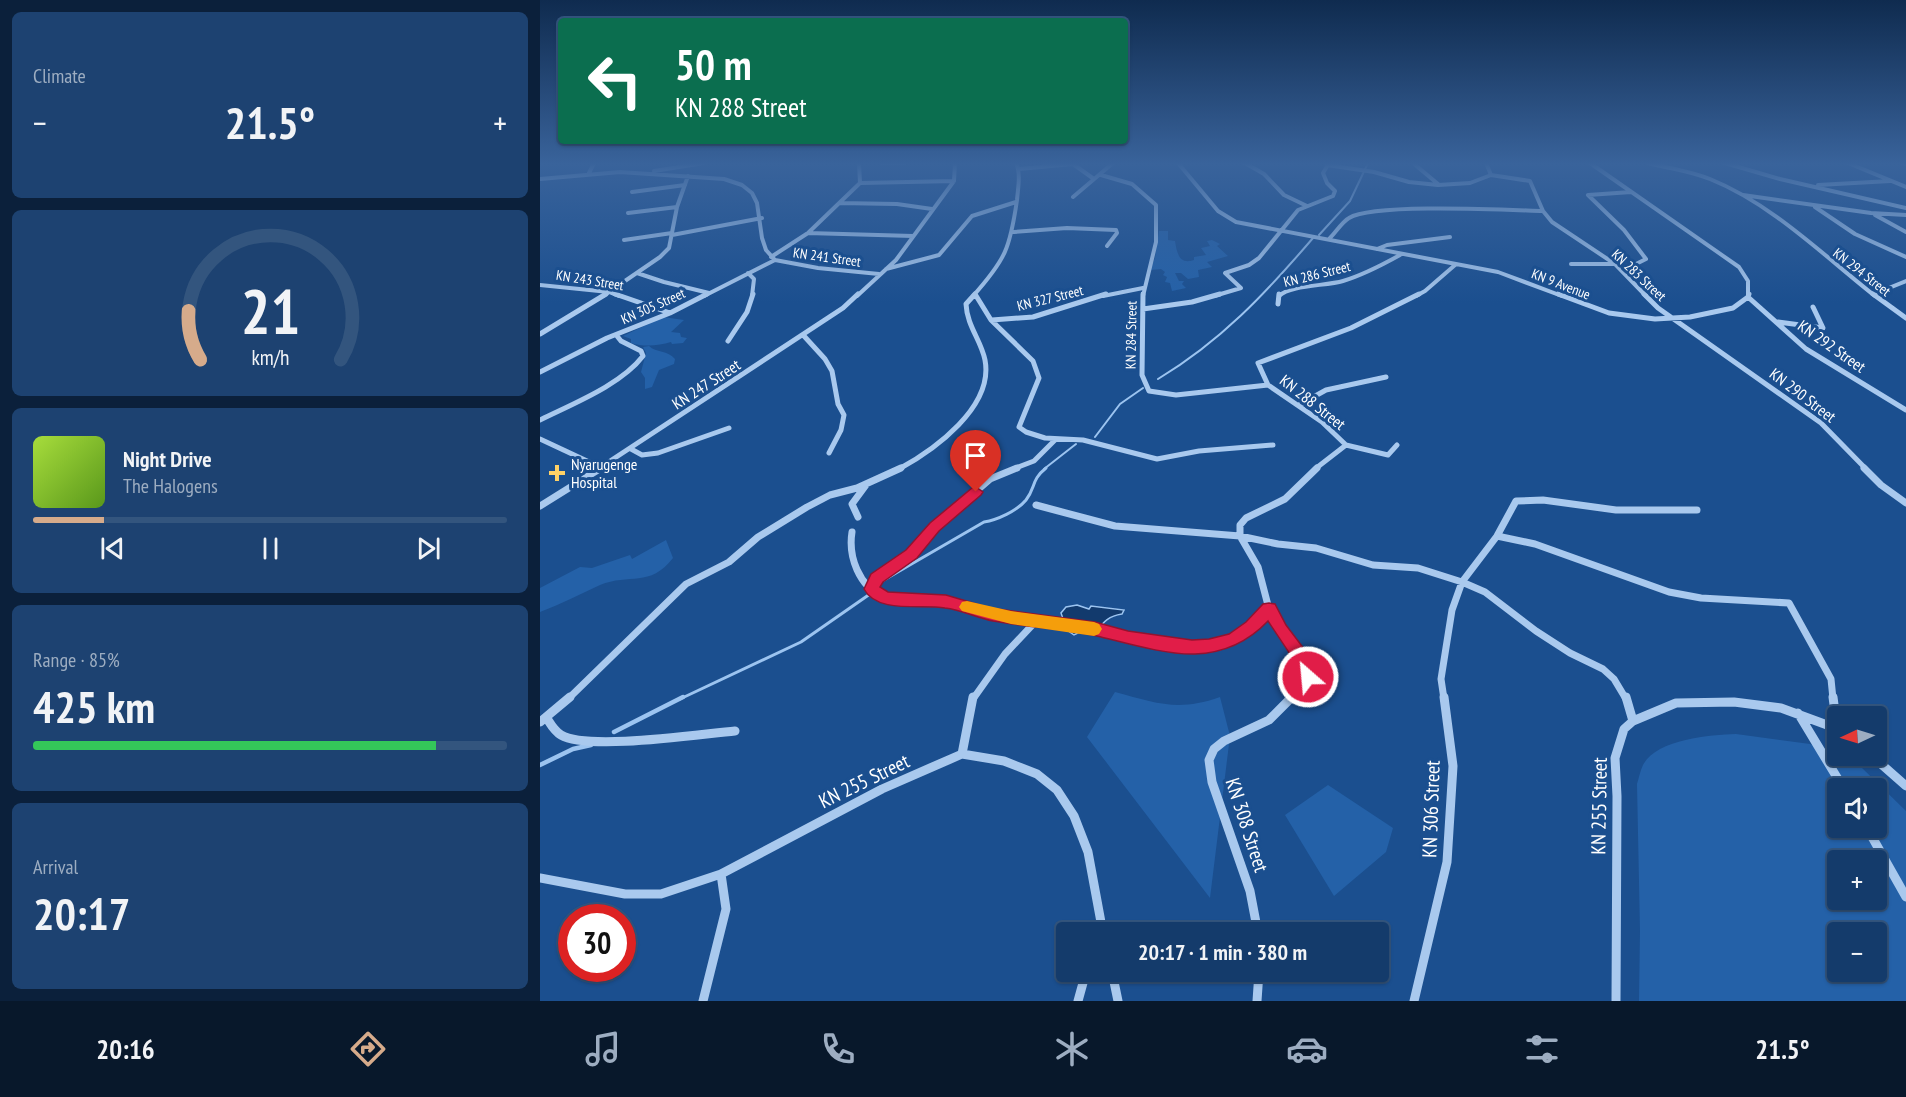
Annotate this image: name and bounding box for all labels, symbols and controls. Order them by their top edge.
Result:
text: 50 m [675,37,752,92]
icon: left [576,42,654,120]
text: Climate [33,63,86,89]
text: KN 288 Street [675,90,807,124]
text: 21.5° [225,93,315,151]
text: − [33,101,47,144]
text: + [493,101,507,144]
street label: KN 241 Street [792,243,862,271]
street label: KN 294 Street [1830,244,1895,300]
street label: KN 283 Street [1608,245,1670,305]
street label: KN 286 Street [1282,257,1352,291]
street label: KN 9 Avenue [1529,265,1593,304]
street label: KN 243 Street [555,266,625,294]
text: 21 [240,270,300,351]
street label: KN 327 Street [1015,281,1085,315]
street label: KN 305 Street [618,284,688,328]
street label: KN 284 Street [1121,301,1141,369]
street label: KN 292 Street [1794,315,1870,377]
text: km/h [251,343,289,371]
street label: KN 247 Street [668,354,744,413]
street label: KN 290 Street [1766,364,1841,427]
street label: KN 288 Street [1276,370,1350,434]
pin [950,430,1001,492]
icon: arrive [959,439,992,472]
text: Night Drive [123,445,212,473]
place label: Nyarugenge Hospital [571,454,637,492]
marker: Nyarugenge Hospital [548,464,566,482]
text: The Halogens [123,473,218,499]
icon: previous [96,532,129,565]
icon: pause [254,532,287,565]
icon: next [412,532,445,565]
position arrow [1276,645,1340,709]
text: Range · 85% [33,647,120,673]
text: 425 km [33,677,155,735]
north arrow [1827,706,1887,766]
map controls [1827,706,1887,982]
street label: KN 255 Street [814,748,914,814]
street label: KN 255 Street [1585,757,1613,855]
street label: KN 306 Street [1416,759,1446,858]
street label: KN 308 Street [1220,775,1275,876]
button: sound [1827,778,1887,838]
button: + [1827,850,1887,910]
text: Arrival [33,854,78,880]
text: 20:17 [33,884,130,942]
speed limit sign: 30 [558,904,636,982]
button: − [1827,922,1887,982]
text: 20:17 · 1 min · 380 m [1138,938,1307,966]
icon: directions [347,1028,389,1070]
icon: music [582,1028,624,1070]
icon: phone [817,1028,859,1070]
icon: climate [1051,1028,1093,1070]
icon: car [1286,1028,1328,1070]
icon: filters [1521,1028,1563,1070]
text: 20:16 [96,1032,155,1066]
text: 21.5° [1755,1032,1810,1066]

